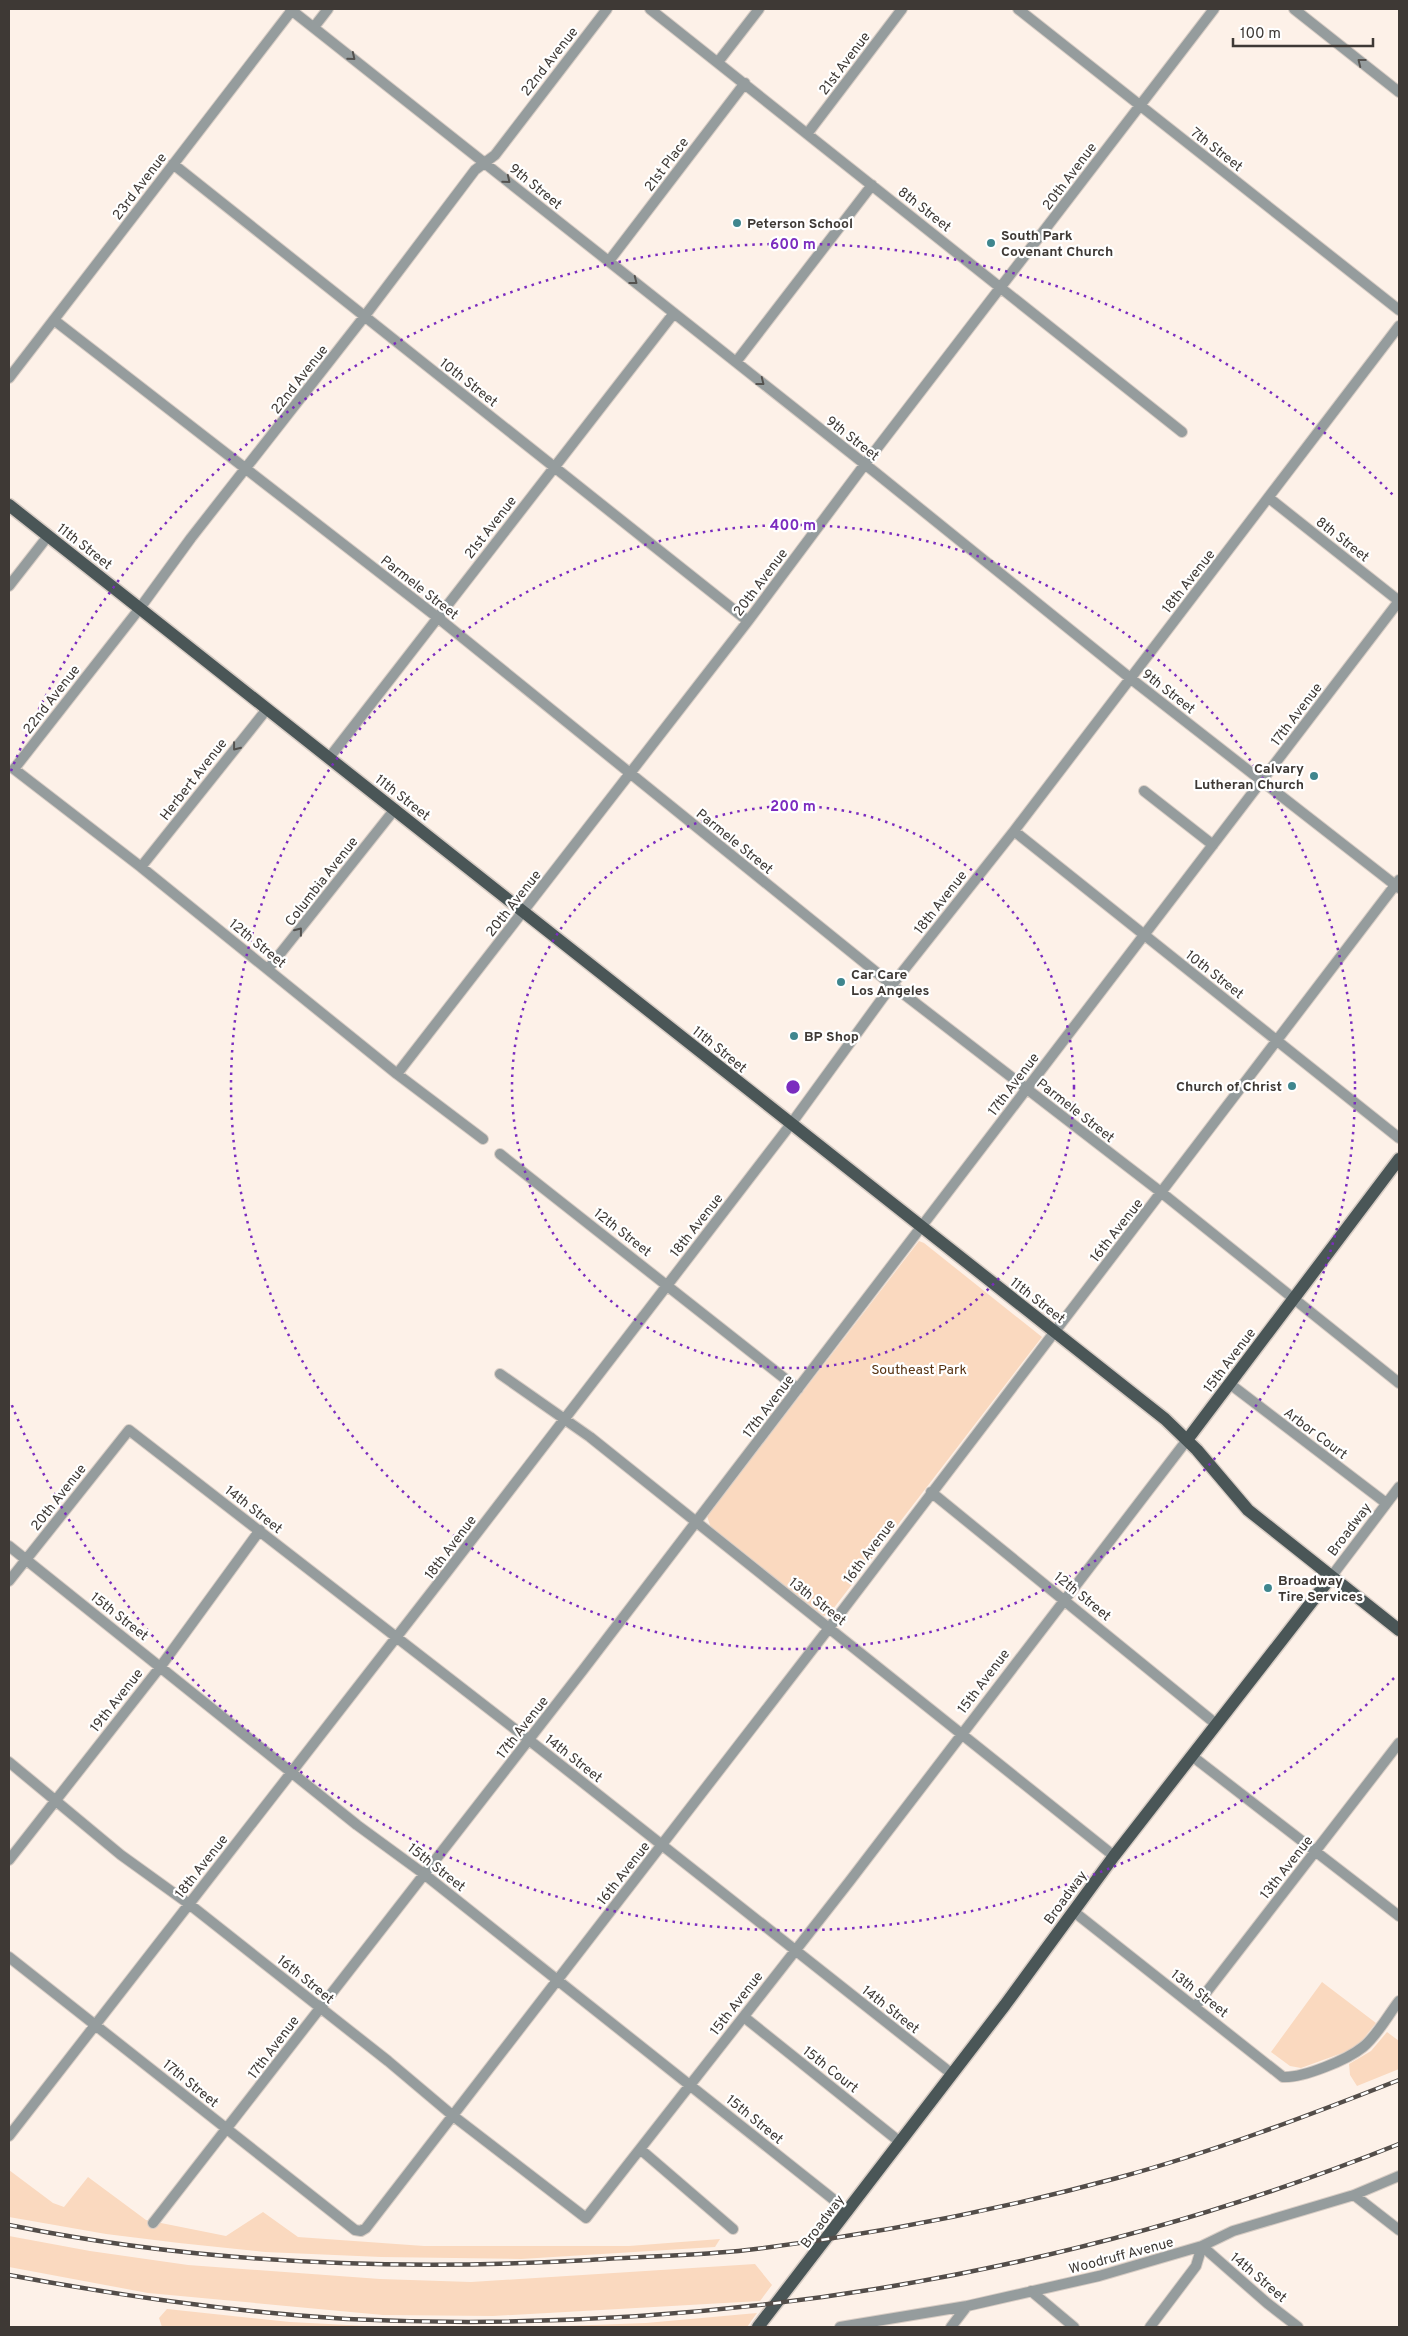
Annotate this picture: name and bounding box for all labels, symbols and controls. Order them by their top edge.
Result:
scale bar [1233,15,1373,47]
street label: 22nd Avenue [518,24,582,100]
text: 100 m [1240,25,1281,44]
street label: 21st Avenue [816,29,874,99]
one-way arrow [346,52,355,60]
one-way arrow [1358,59,1367,67]
street label: 7th Street [1187,125,1246,176]
street label: 21st Place [641,135,693,195]
street label: 20th Avenue [1039,140,1101,214]
street label: 23rd Avenue [109,150,171,224]
street label: 9th Street [505,161,565,214]
one-way arrow [501,175,510,183]
street label: 8th Street [894,184,954,236]
place label: Peterson School [747,216,853,233]
marker: Peterson School [731,217,743,229]
place label: South Park Covenant Church [1001,228,1113,261]
text: 600 m [770,236,816,255]
marker: South Park Covenant Church [985,237,997,249]
one-way arrow [628,276,637,284]
street label: 22nd Avenue [268,342,332,418]
street label: 10th Street [436,355,500,411]
one-way arrow [756,377,765,386]
street label: 9th Street [822,413,882,465]
street label: 21st Avenue [461,493,521,563]
street label: 8th Street [1312,514,1372,566]
text: 400 m [770,517,816,536]
street label: 11th Street [53,520,115,574]
street label: 20th Avenue [730,546,792,620]
street label: 18th Avenue [1159,547,1219,617]
street label: Parmele Street [377,553,461,624]
street label: 22nd Avenue [20,662,84,738]
street label: 9th Street [1138,666,1198,718]
street label: 17th Avenue [1268,680,1326,750]
street label: Herbert Avenue [157,736,231,824]
one-way arrow [234,741,242,750]
place label: Calvary Lutheran Church [1194,761,1304,794]
marker: Calvary Lutheran Church [1308,770,1320,782]
street label: 11th Street [371,771,433,825]
text: 200 m [770,798,816,817]
street label: Parmele Street [692,806,776,878]
street label: Columbia Avenue [282,834,362,930]
street label: 20th Avenue [483,867,546,941]
street label: 18th Avenue [911,868,971,938]
street label: 12th Street [225,916,289,972]
one-way arrow [293,928,301,937]
street label: 10th Street [1182,947,1246,1003]
place label: Car Care Los Angeles [851,967,929,1000]
marker: Car Care Los Angeles [835,976,847,988]
street label: 11th Street [688,1023,750,1077]
place label: BP Shop [804,1029,859,1046]
marker: BP Shop [788,1030,800,1042]
street label: 17th Avenue [985,1050,1043,1120]
street label: Parmele Street [1033,1076,1117,1147]
centre of rings [784,1078,802,1096]
place label: Church of Christ [1176,1079,1282,1096]
marker: Church of Christ [1286,1080,1298,1092]
street label: 18th Avenue [667,1191,727,1261]
street label: 16th Avenue [1087,1196,1147,1266]
street label: 12th Street [590,1205,654,1261]
street label: 11th Street [1006,1274,1068,1328]
street label: 15th Avenue [1200,1325,1260,1397]
park label: Southeast Park [871,1362,967,1379]
street label: 17th Avenue [740,1372,798,1442]
street label: Arbor Court [1280,1405,1350,1464]
street label: 20th Avenue [28,1461,91,1535]
street label: 14th Street [221,1482,285,1538]
street label: Broadway [1325,1500,1376,1560]
street label: 18th Avenue [422,1512,481,1583]
street label: 16th Avenue [841,1516,900,1587]
street label: 12th Street [1050,1569,1114,1625]
place label: Broadway Tire Services [1278,1573,1363,1606]
street label: 13th Street [785,1575,849,1630]
marker: Broadway Tire Services [1262,1582,1274,1594]
street label: 15th Street [87,1589,151,1645]
street label: 15th Avenue [954,1646,1014,1718]
street label: 19th Avenue [87,1666,147,1736]
street label: 17th Avenue [494,1693,553,1763]
street label: 14th Street [541,1731,605,1787]
street label: 18th Avenue [172,1832,232,1902]
street label: 13th Avenue [1257,1833,1317,1903]
street label: 16th Avenue [594,1839,654,1909]
street label: 15th Street [404,1840,468,1896]
street label: Broadway [1041,1868,1091,1928]
street label: 16th Street [273,1952,337,2008]
street label: 13th Street [1167,1967,1231,2022]
street label: 15th Avenue [707,1969,767,2039]
street label: 14th Street [858,1982,922,2038]
street label: 17th Avenue [245,2013,303,2083]
street label: 15th Court [799,2043,861,2097]
street label: 17th Street [159,2057,221,2112]
street label: 15th Street [722,2092,786,2148]
street label: Broadway [798,2192,849,2252]
street label: Woodruff Avenue [1067,2234,1176,2279]
street label: 14th Street [1226,2250,1290,2307]

